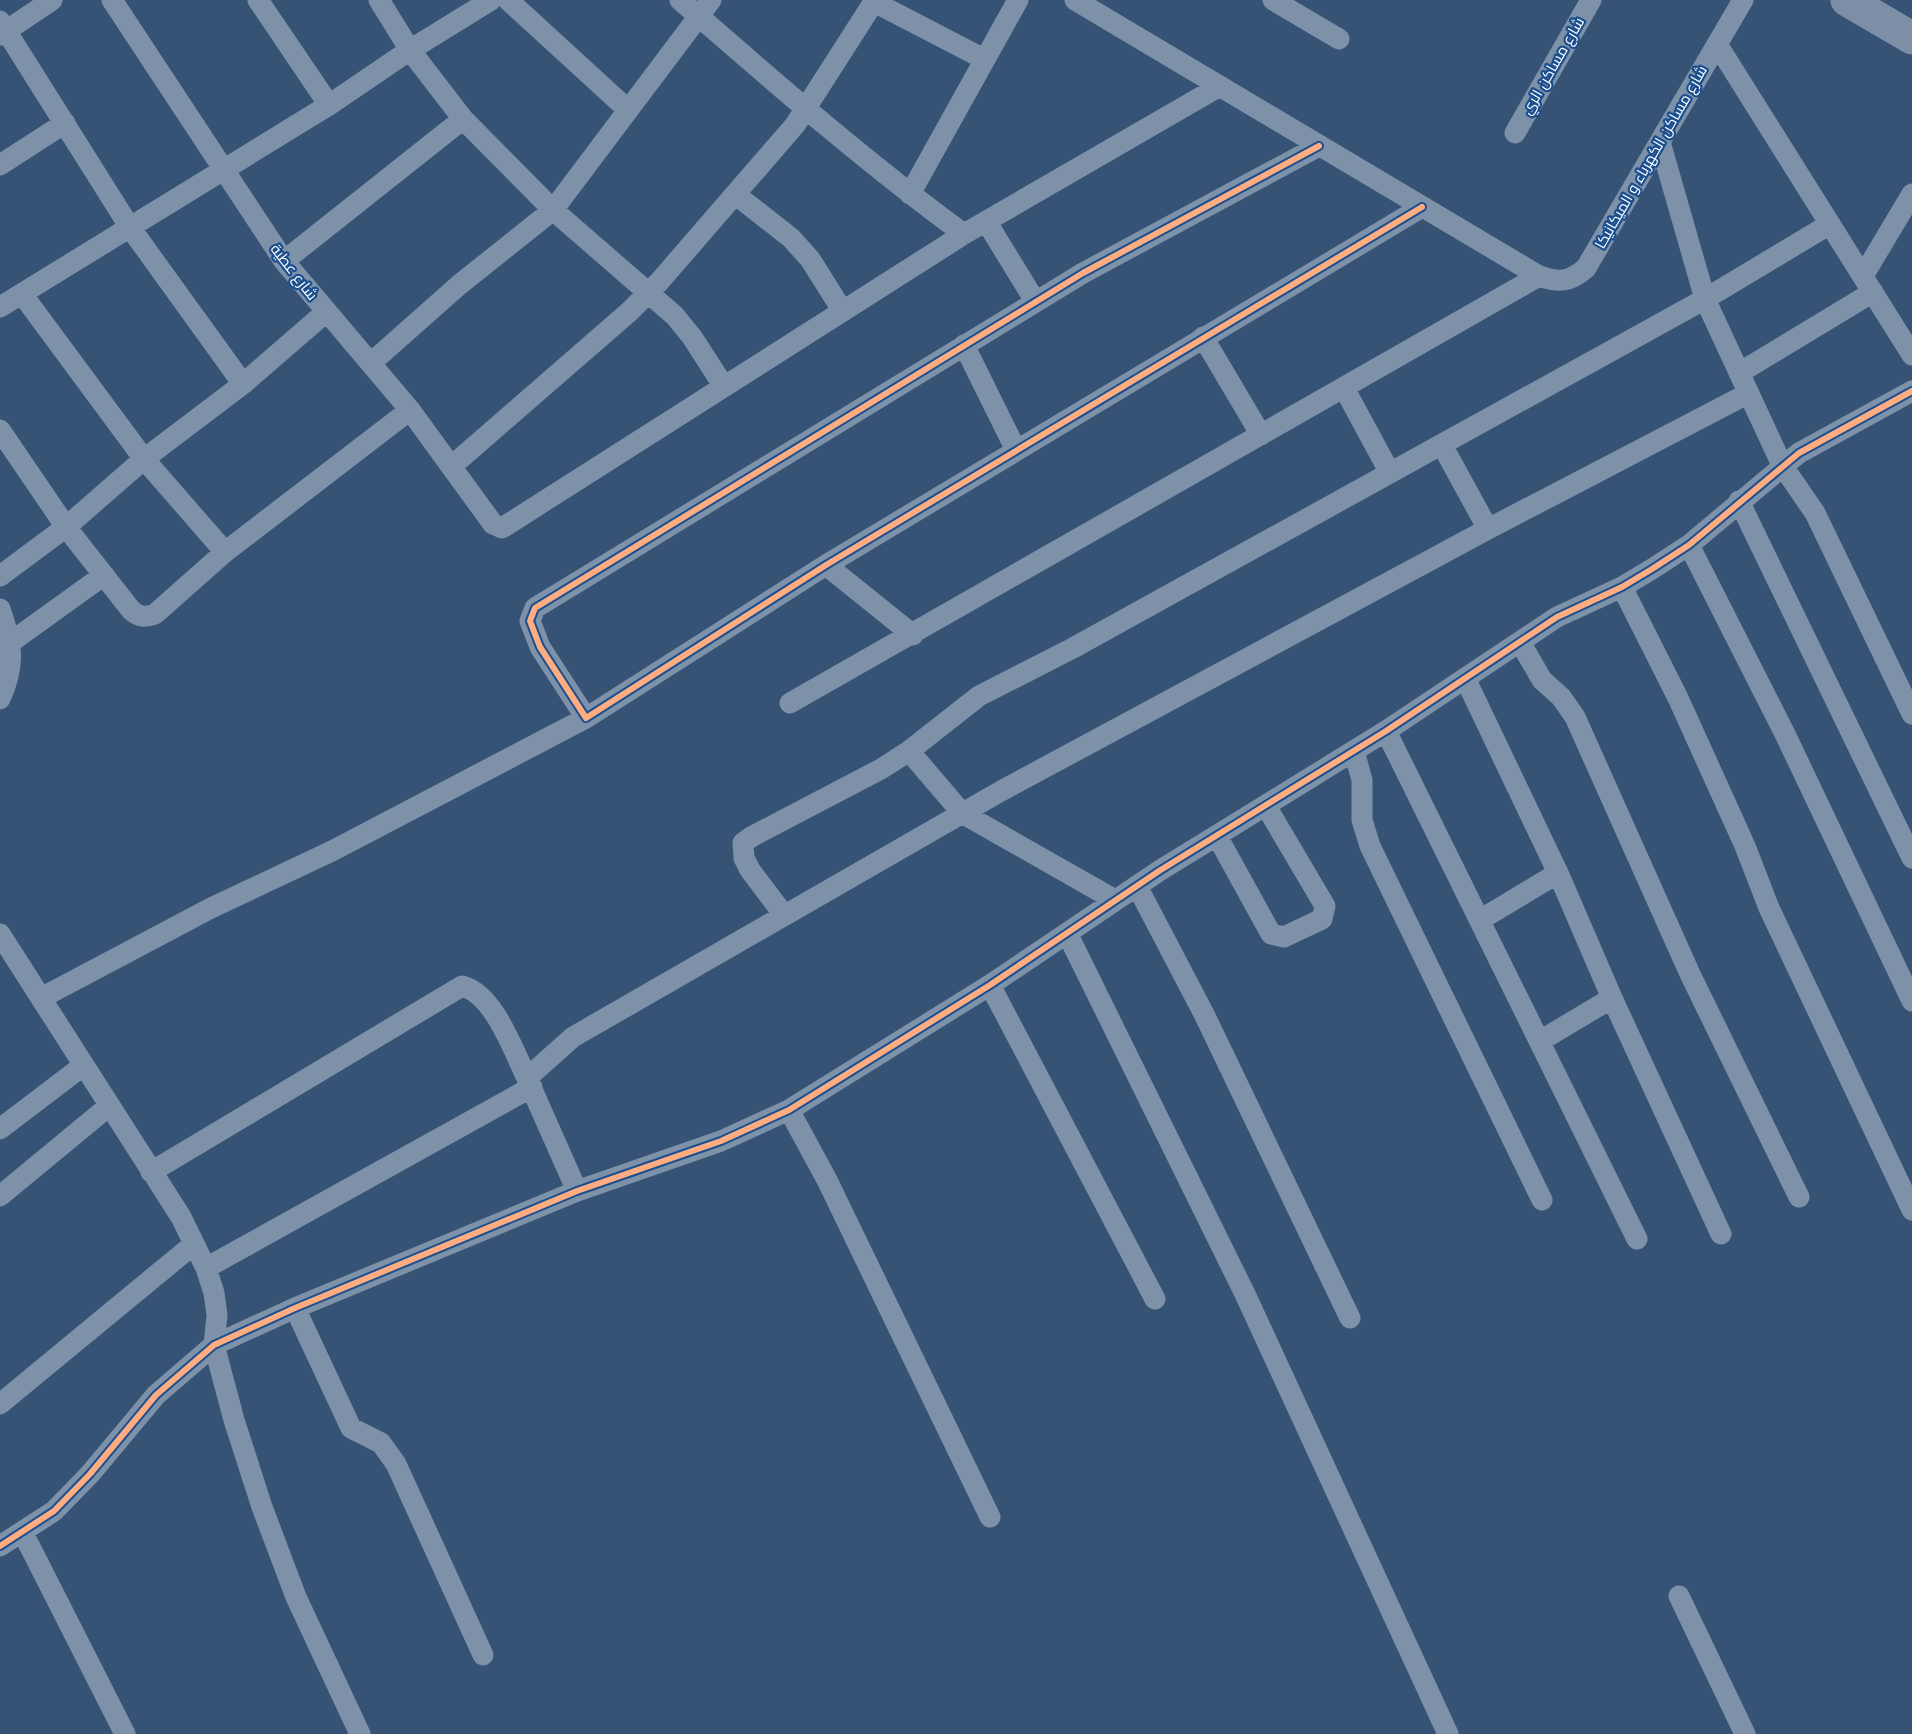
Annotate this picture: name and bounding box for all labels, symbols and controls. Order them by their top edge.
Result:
street label: شارع مساكن الري [1517,13,1591,120]
street label: شارع مساكن الكهرباء و الميكانيكا [1590,62,1713,253]
street label: شارع عطية [265,240,322,305]

